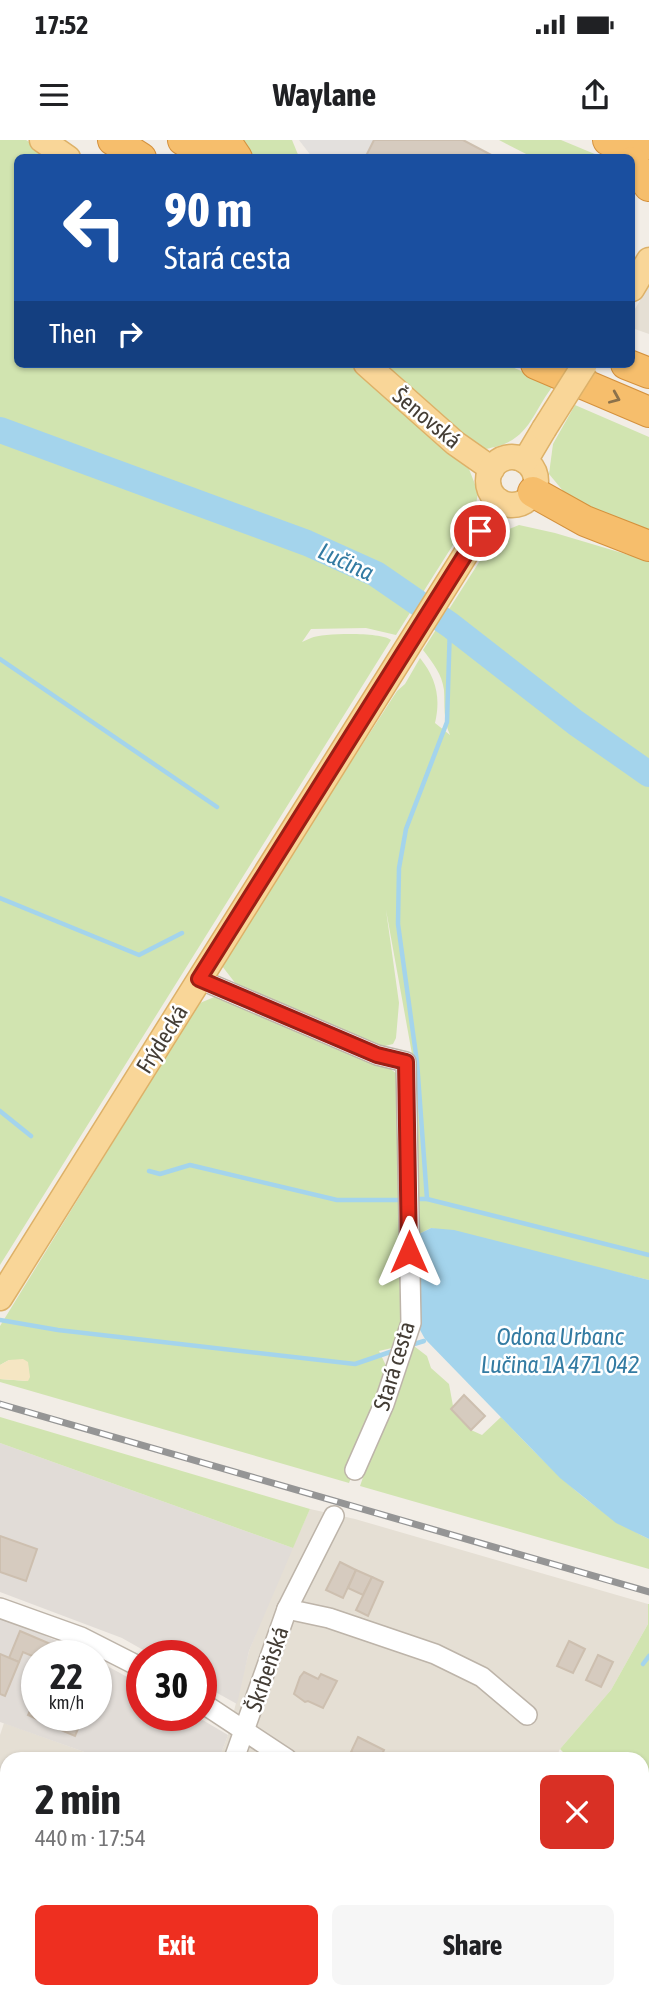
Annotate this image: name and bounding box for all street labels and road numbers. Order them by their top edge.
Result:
street label: Šenovská [388,382,466,454]
street label: Frýdecká [131,1000,193,1078]
street label: Stará cesta [368,1318,420,1414]
street label: Škrbeňská [240,1623,294,1715]

